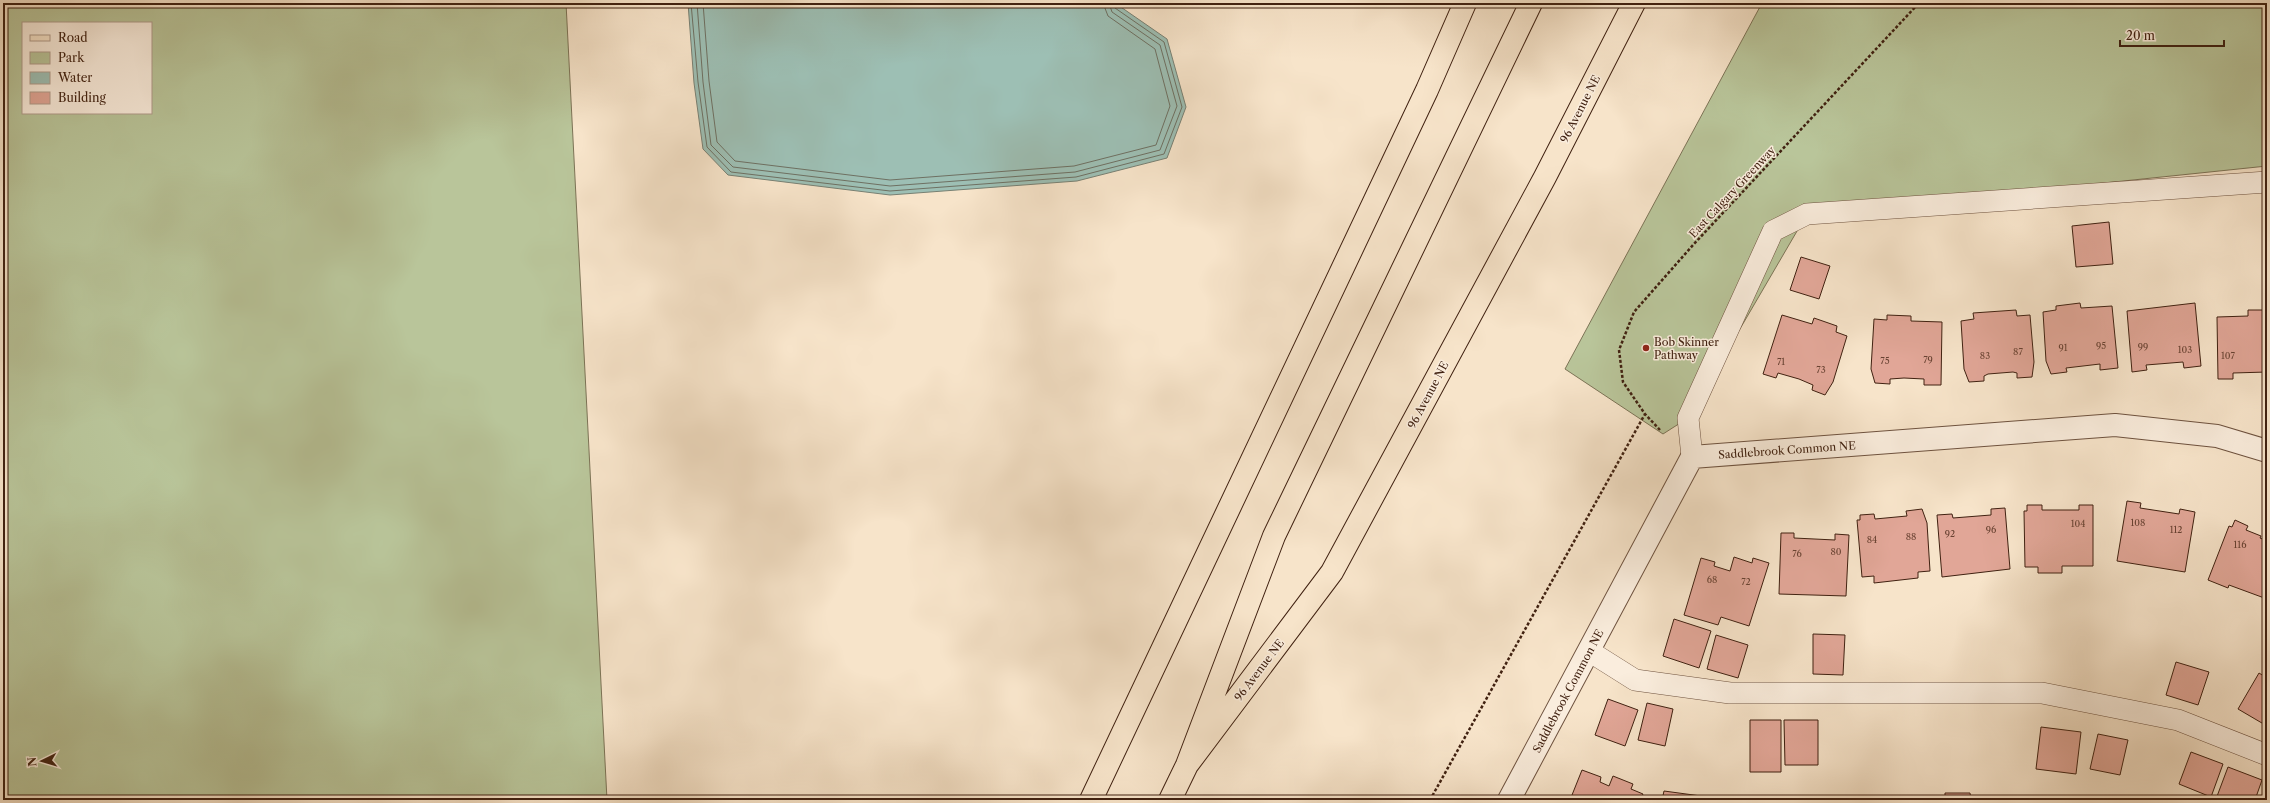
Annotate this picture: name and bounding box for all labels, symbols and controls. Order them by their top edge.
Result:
legend [22,22,152,114]
scale bar [2120,22,2224,48]
text: 20 m [2126,28,2155,43]
text: Road [58,30,88,45]
text: Park [58,50,85,65]
text: Water [57,70,92,85]
street label: 96 Avenue NE [1557,72,1603,145]
text: Building [58,90,106,105]
street label: East Calgary Greenway [1686,143,1779,241]
place label: Bob Skinner Pathway [1654,335,1719,362]
house number: 95 [2096,340,2106,351]
house number: 99 [2138,341,2148,352]
house number: 91 [2058,342,2068,353]
marker: Bob Skinner Pathway [1641,343,1651,353]
house number: 103 [2178,344,2192,355]
house number: 87 [2013,346,2023,357]
house number: 83 [1980,350,1990,361]
house number: 107 [2221,350,2236,361]
house number: 79 [1923,354,1933,365]
house number: 75 [1880,355,1890,366]
house number: 71 [1777,356,1785,367]
street label: 96 Avenue NE [1404,359,1452,431]
house number: 73 [1816,364,1826,375]
street label: Saddlebrook Common NE [1718,438,1857,462]
house number: 108 [2131,517,2145,528]
house number: 104 [2071,518,2085,529]
house number: 96 [1986,524,1996,535]
house number: 112 [2170,524,2182,535]
house number: 92 [1945,528,1955,539]
house number: 88 [1906,531,1916,542]
house number: 84 [1867,534,1877,545]
house number: 116 [2234,539,2246,550]
house number: 80 [1830,546,1842,557]
house number: 76 [1792,548,1802,559]
house number: 68 [1707,574,1717,585]
house number: 72 [1741,576,1751,587]
street label: Saddlebrook Common NE [1529,627,1607,755]
street label: 96 Avenue NE [1231,636,1287,704]
north arrow [22,741,62,781]
text: N [25,756,39,767]

